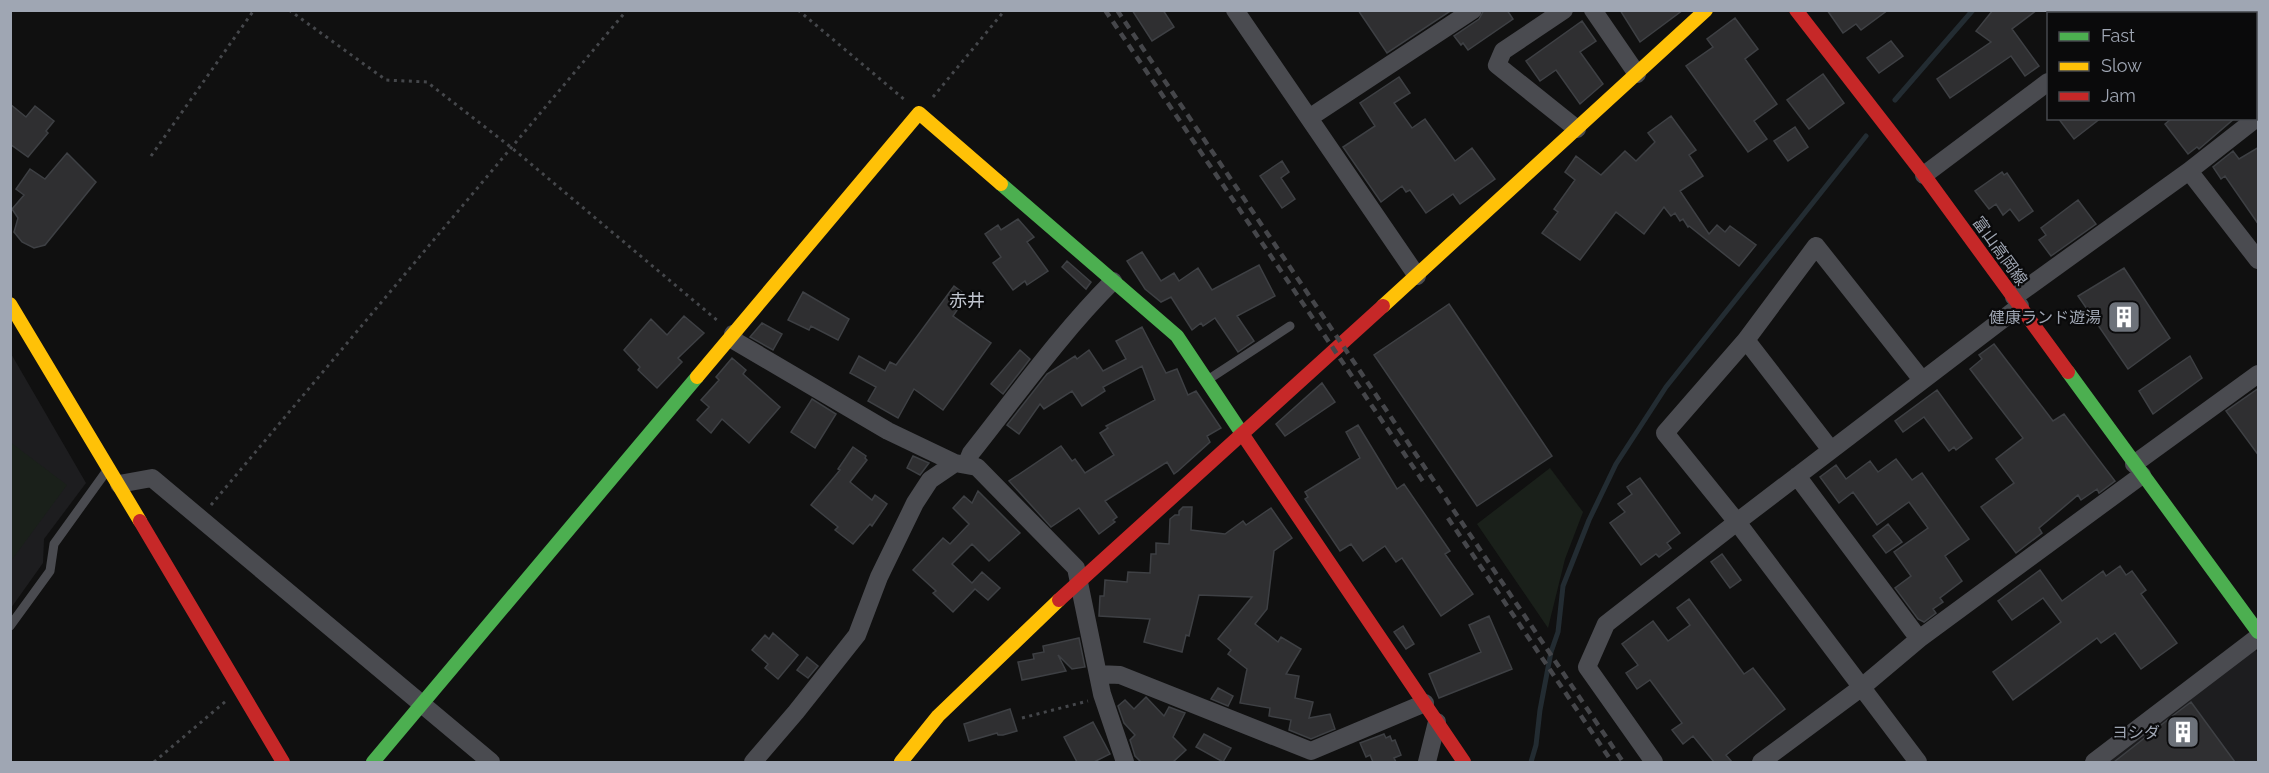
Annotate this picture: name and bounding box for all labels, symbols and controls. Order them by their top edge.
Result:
legend [2047,12,2257,120]
text: Fast [2101,25,2135,46]
text: Slow [2101,55,2142,76]
text: Jam [2101,85,2136,106]
street label: 富山高岡線 [1969,213,2031,289]
district label: 赤井 [949,290,985,311]
building icon: 健康ランド遊湯 [2106,299,2142,335]
place label: 健康ランド遊湯 [1989,308,2101,327]
building icon: ヨシダ [2165,714,2201,750]
place label: ヨシダ [2112,723,2160,742]

